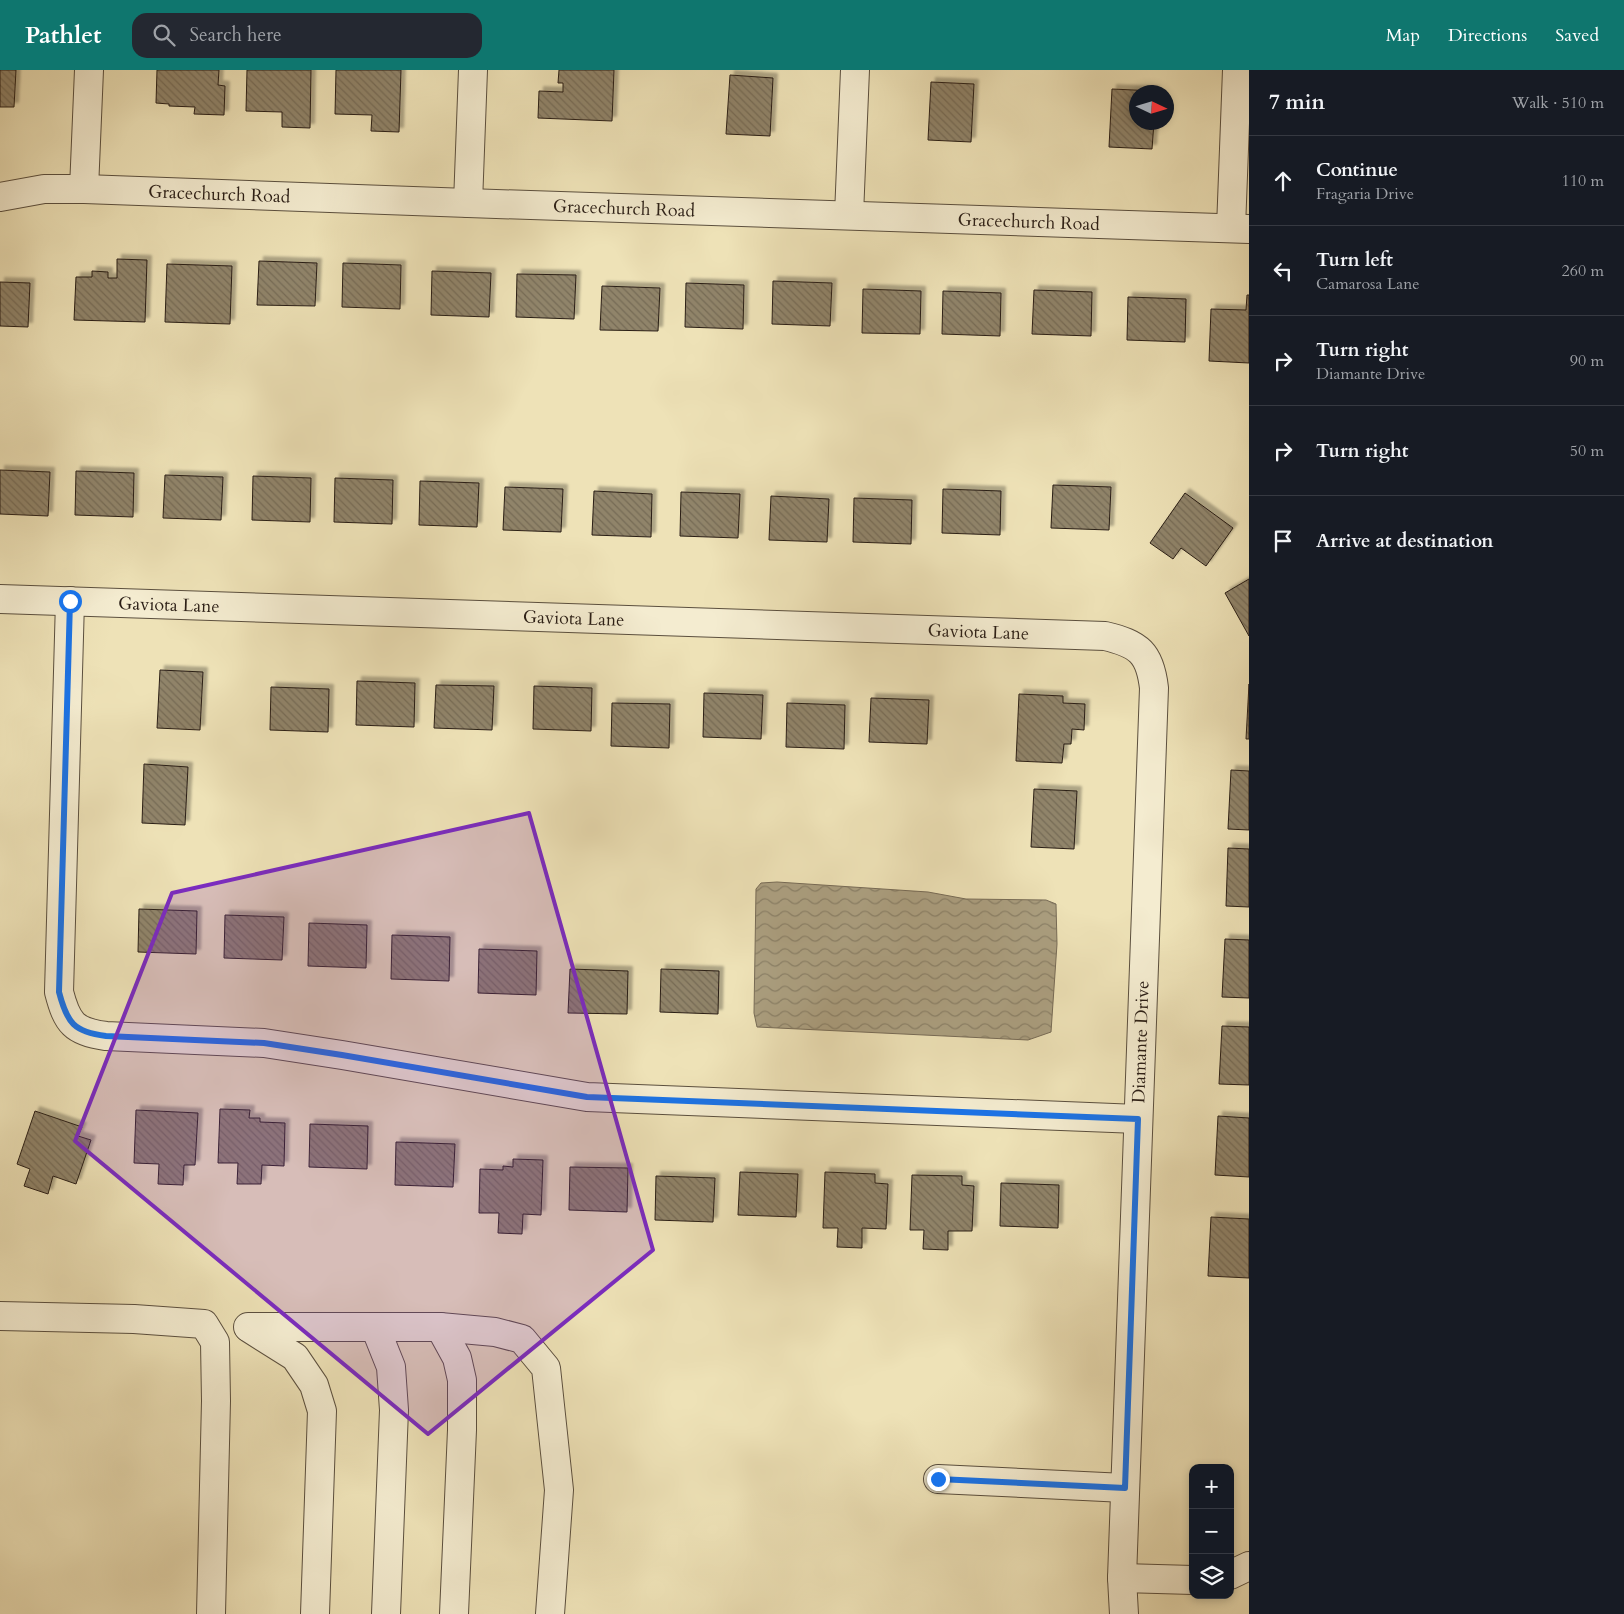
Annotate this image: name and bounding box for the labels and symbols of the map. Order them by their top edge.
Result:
north arrow [1129,85,1174,130]
street label: Gracechurch Road [148,179,291,209]
street label: Gracechurch Road [552,193,696,223]
street label: Gracechurch Road [957,207,1101,237]
route start [59,590,82,613]
street label: Gaviota Lane [118,590,220,619]
street label: Gaviota Lane [523,604,625,632]
street label: Gaviota Lane [927,618,1030,646]
street label: Diamante Drive [1126,980,1156,1104]
route end [927,1468,950,1491]

